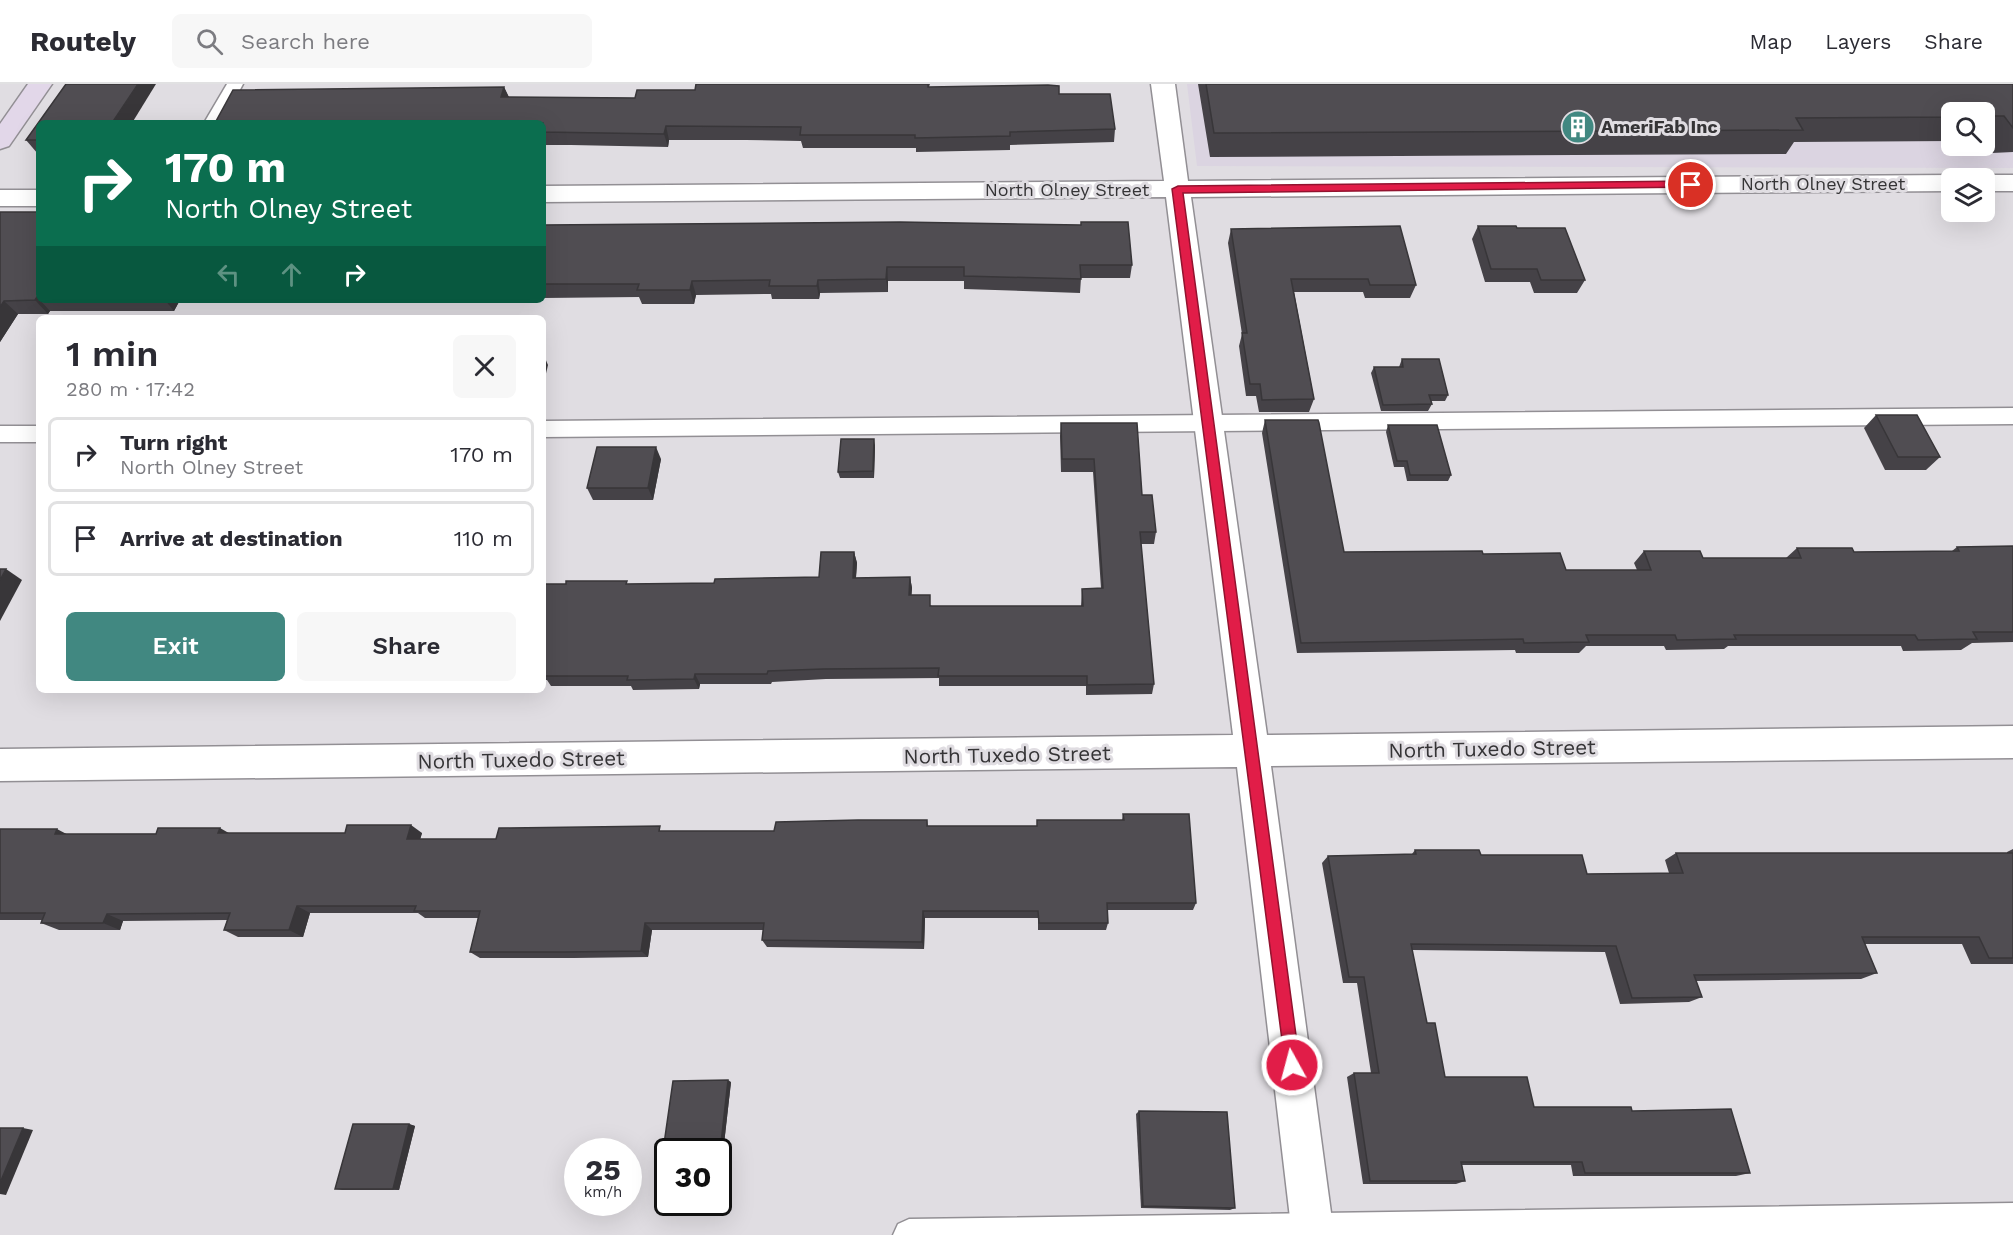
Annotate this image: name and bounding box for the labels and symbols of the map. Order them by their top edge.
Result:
building icon: AmeriFab Inc [1560,109,1596,145]
place label: AmeriFab Inc [1601,116,1718,137]
pin [1665,159,1716,210]
street label: North Olney Street [1741,173,1906,194]
street label: North Olney Street [985,179,1150,200]
street label: North Tuxedo Street [1388,734,1596,763]
street label: North Tuxedo Street [903,740,1111,769]
street label: North Tuxedo Street [417,745,625,774]
position arrow [1260,1033,1324,1097]
speed limit sign: 30 [654,1138,732,1216]

